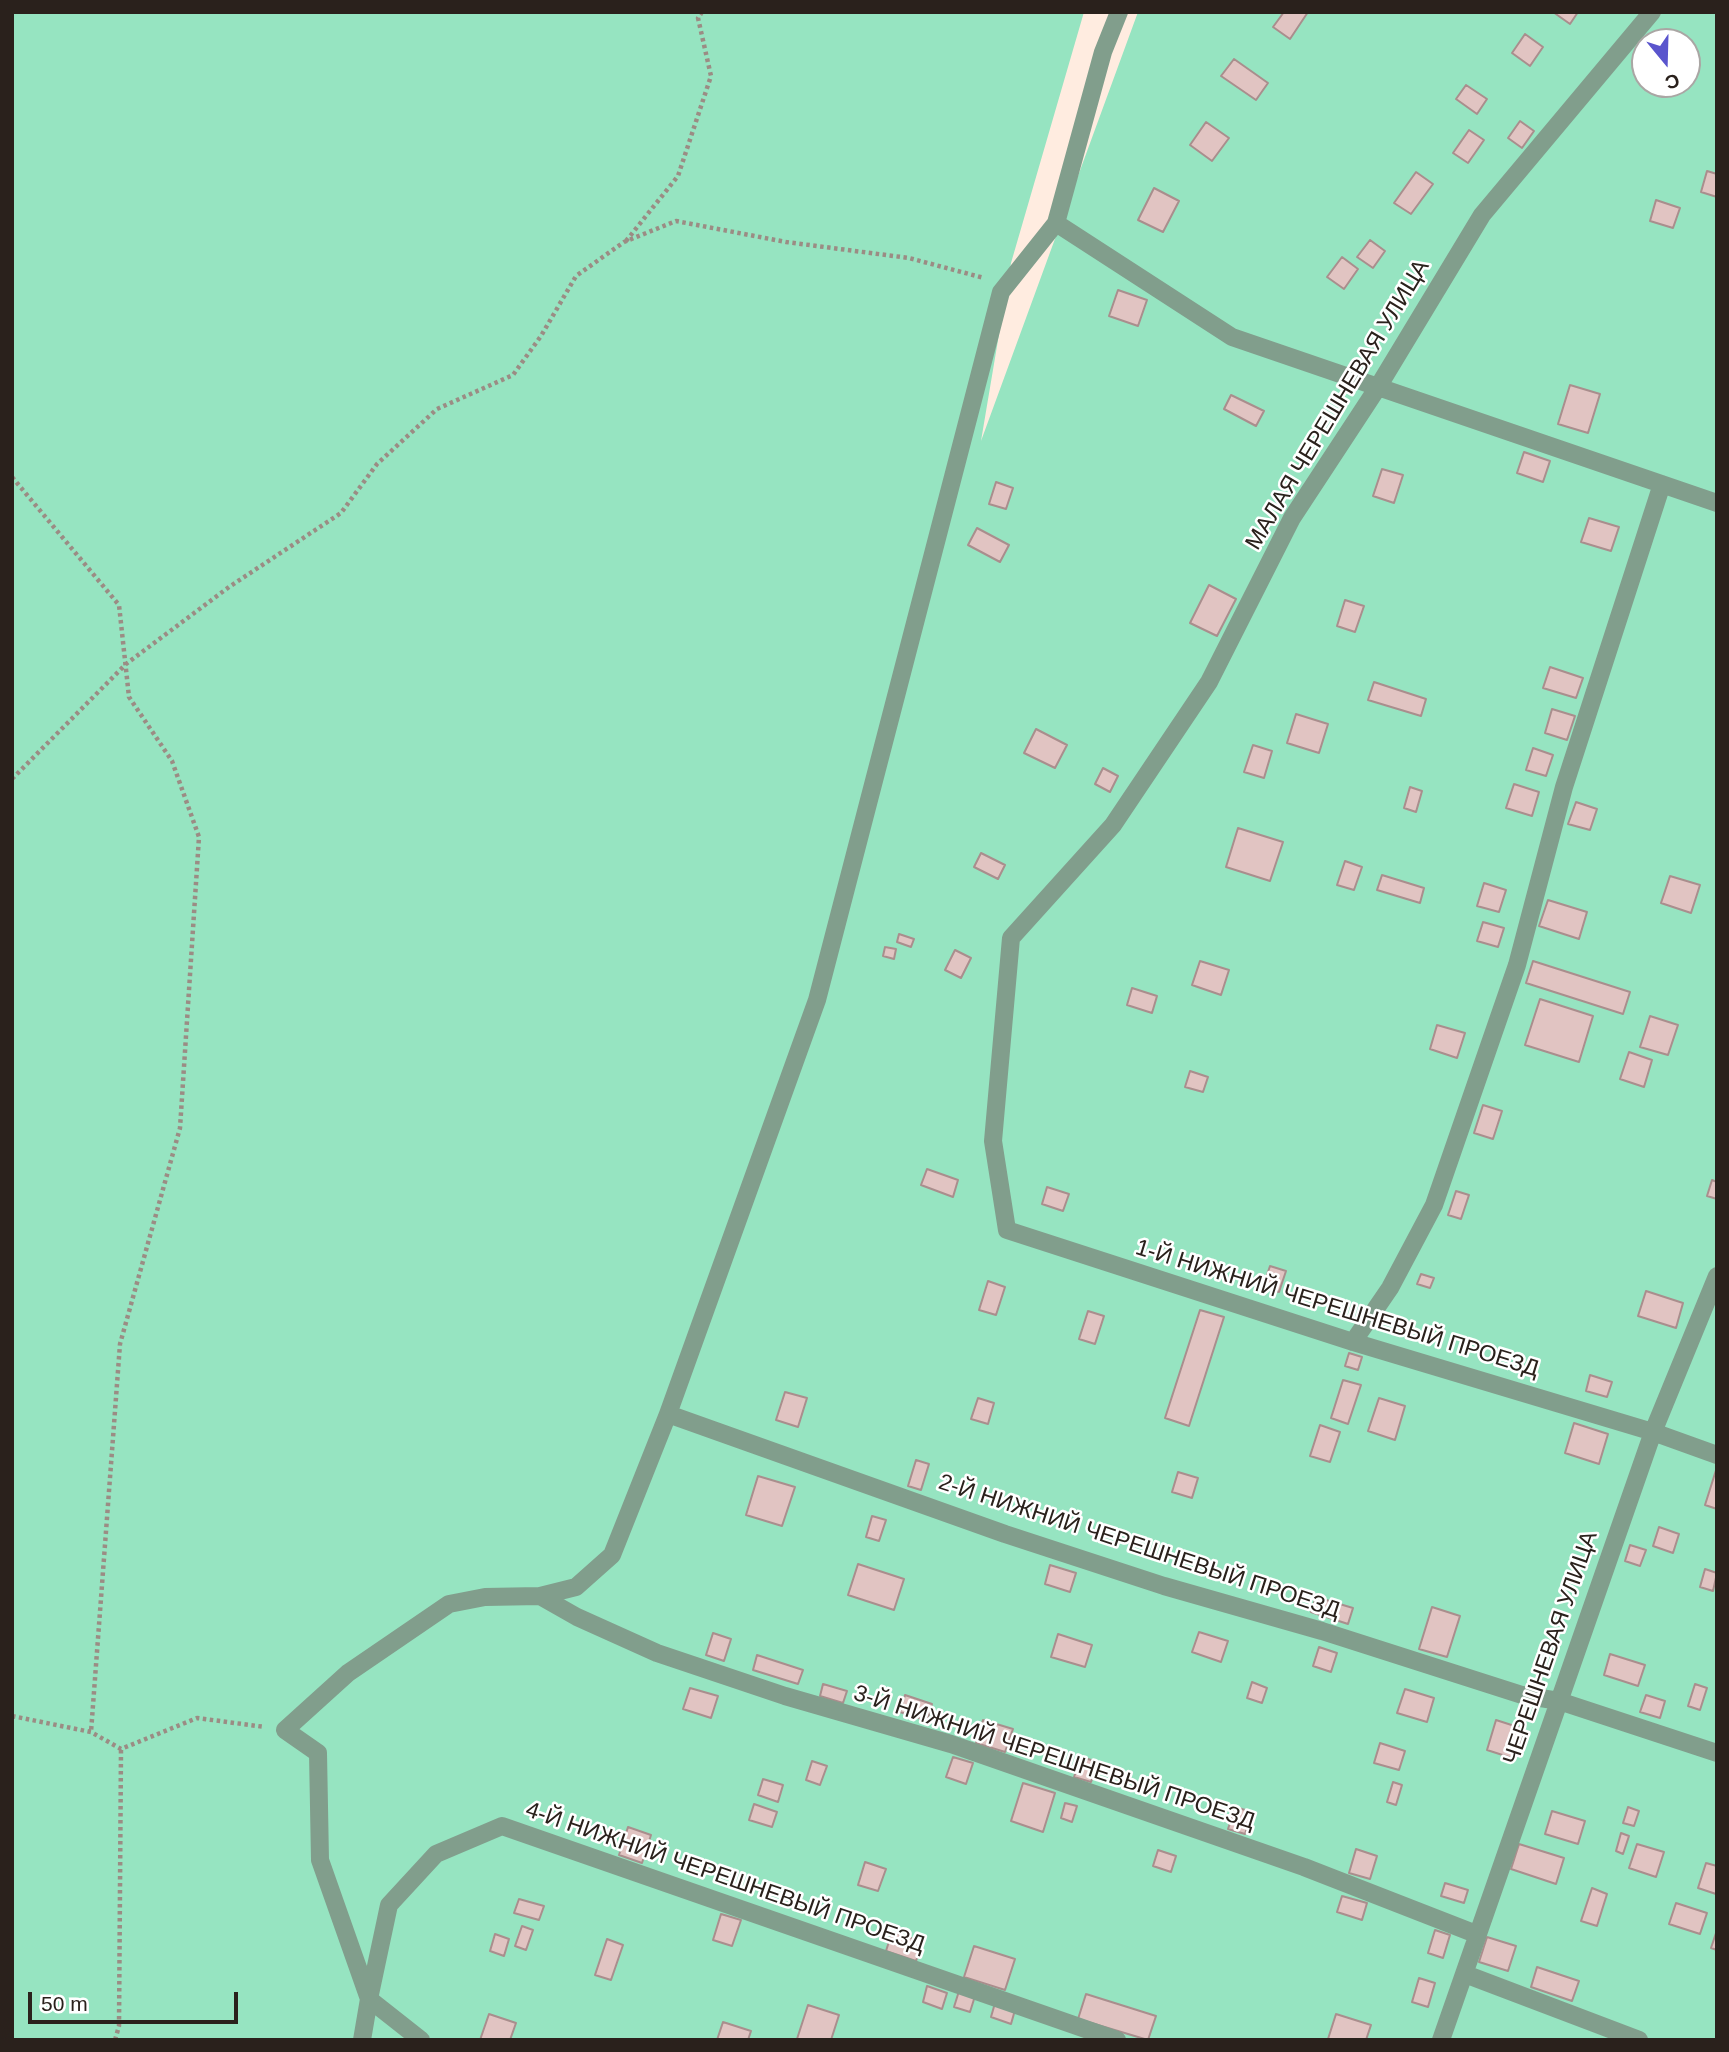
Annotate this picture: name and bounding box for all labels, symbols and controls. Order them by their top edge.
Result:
north arrow [1631,28,1701,98]
text: С [1662,69,1682,94]
street label: МАЛАЯ ЧЕРЕШНЕВАЯ УЛИЦА [1240,255,1436,555]
street label: 1-Й НИЖНИЙ ЧЕРЕШНЕВЫЙ ПРОЕЗД [1132,1234,1542,1384]
street label: 2-Й НИЖНИЙ ЧЕРЕШНЕВЫЙ ПРОЕЗД [935,1469,1343,1625]
street label: ЧЕРЕШНЕВАЯ УЛИЦА [1498,1528,1604,1768]
street label: 3-Й НИЖНИЙ ЧЕРЕШНЕВЫЙ ПРОЕЗД [850,1680,1258,1836]
street label: 4-Й НИЖНИЙ ЧЕРЕШНЕВЫЙ ПРОЕЗД [522,1797,928,1959]
scale bar [32,1979,242,2023]
text: 50 m [41,1992,88,2015]

